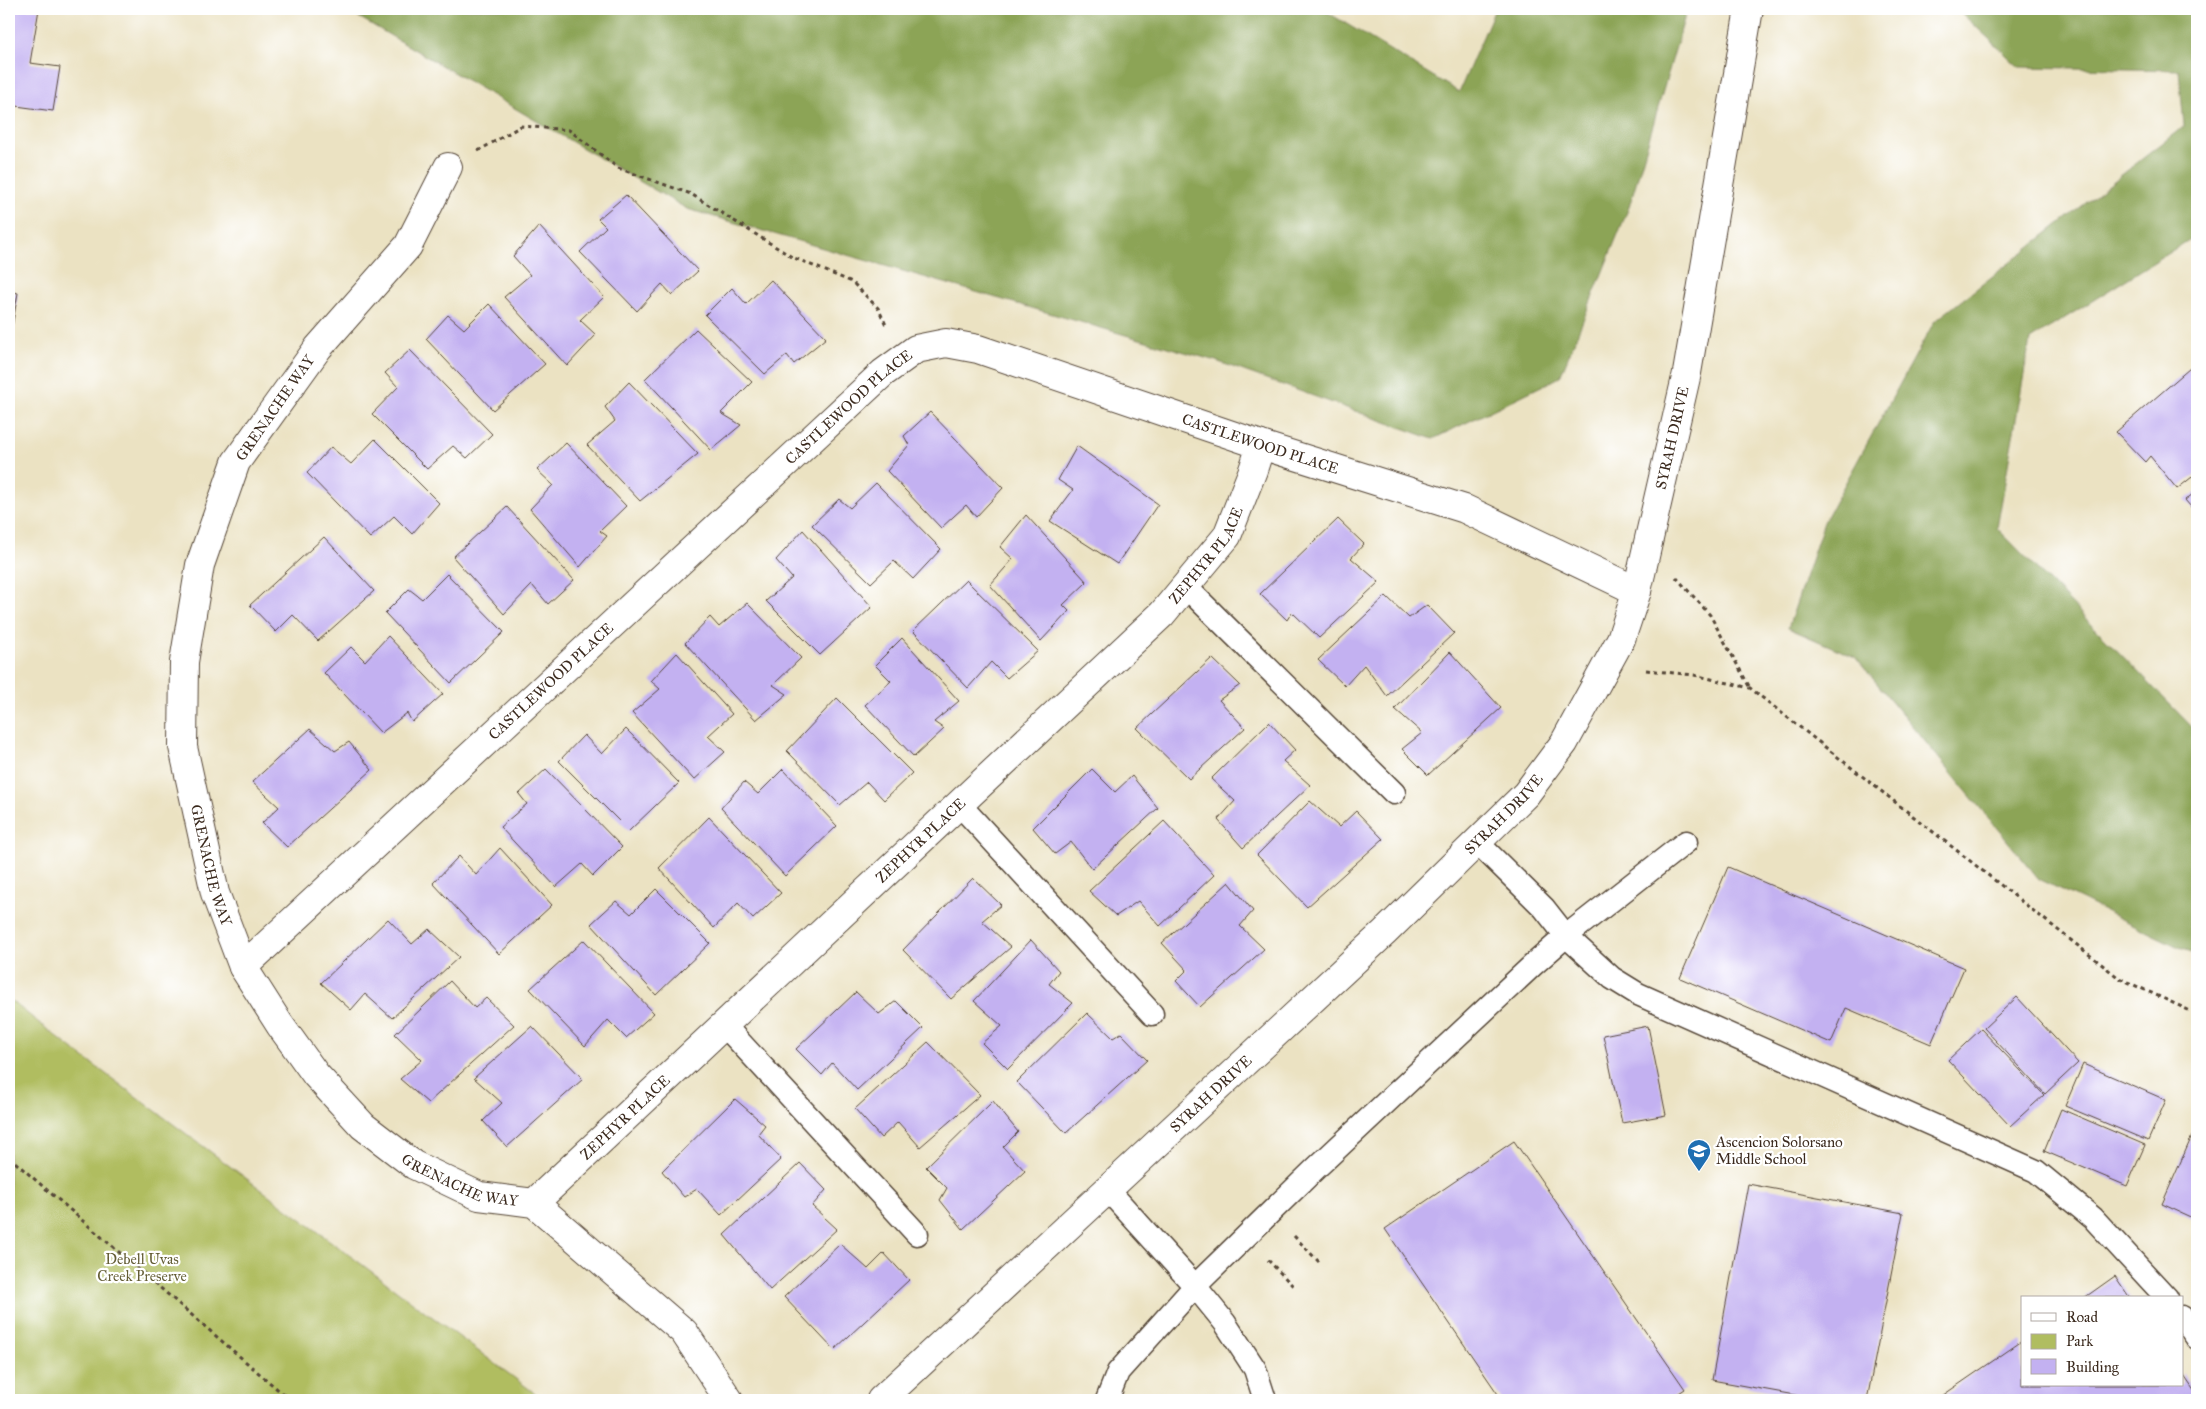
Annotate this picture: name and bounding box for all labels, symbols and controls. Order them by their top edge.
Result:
street label: CASTLEWOOD PLACE [782,346,916,468]
street label: GRENACHE WAY [232,351,318,464]
street label: SYRAH DRIVE [1652,384,1693,491]
street label: CASTLEWOOD PLACE [1180,410,1341,478]
street label: ZEPHYR PLACE [1165,504,1247,607]
street label: CASTLEWOOD PLACE [485,619,617,744]
street label: SYRAH DRIVE [1461,770,1547,858]
street label: ZEPHYR PLACE [872,794,969,887]
street label: GRENACHE WAY [187,803,236,929]
street label: SYRAH DRIVE [1166,1051,1256,1136]
street label: ZEPHYR PLACE [577,1071,674,1164]
place label: Ascencion Solorsano Middle School [1715,1133,1843,1168]
school or university icon: Ascencion Solorsano Middle School [1686,1138,1712,1172]
street label: GRENACHE WAY [398,1150,520,1210]
park label: Debell Uvas Creek Preserve [97,1250,187,1285]
legend [2021,1296,2184,1386]
text: Road [2066,1308,2098,1326]
text: Park [2066,1332,2093,1350]
text: Building [2066,1358,2120,1376]

